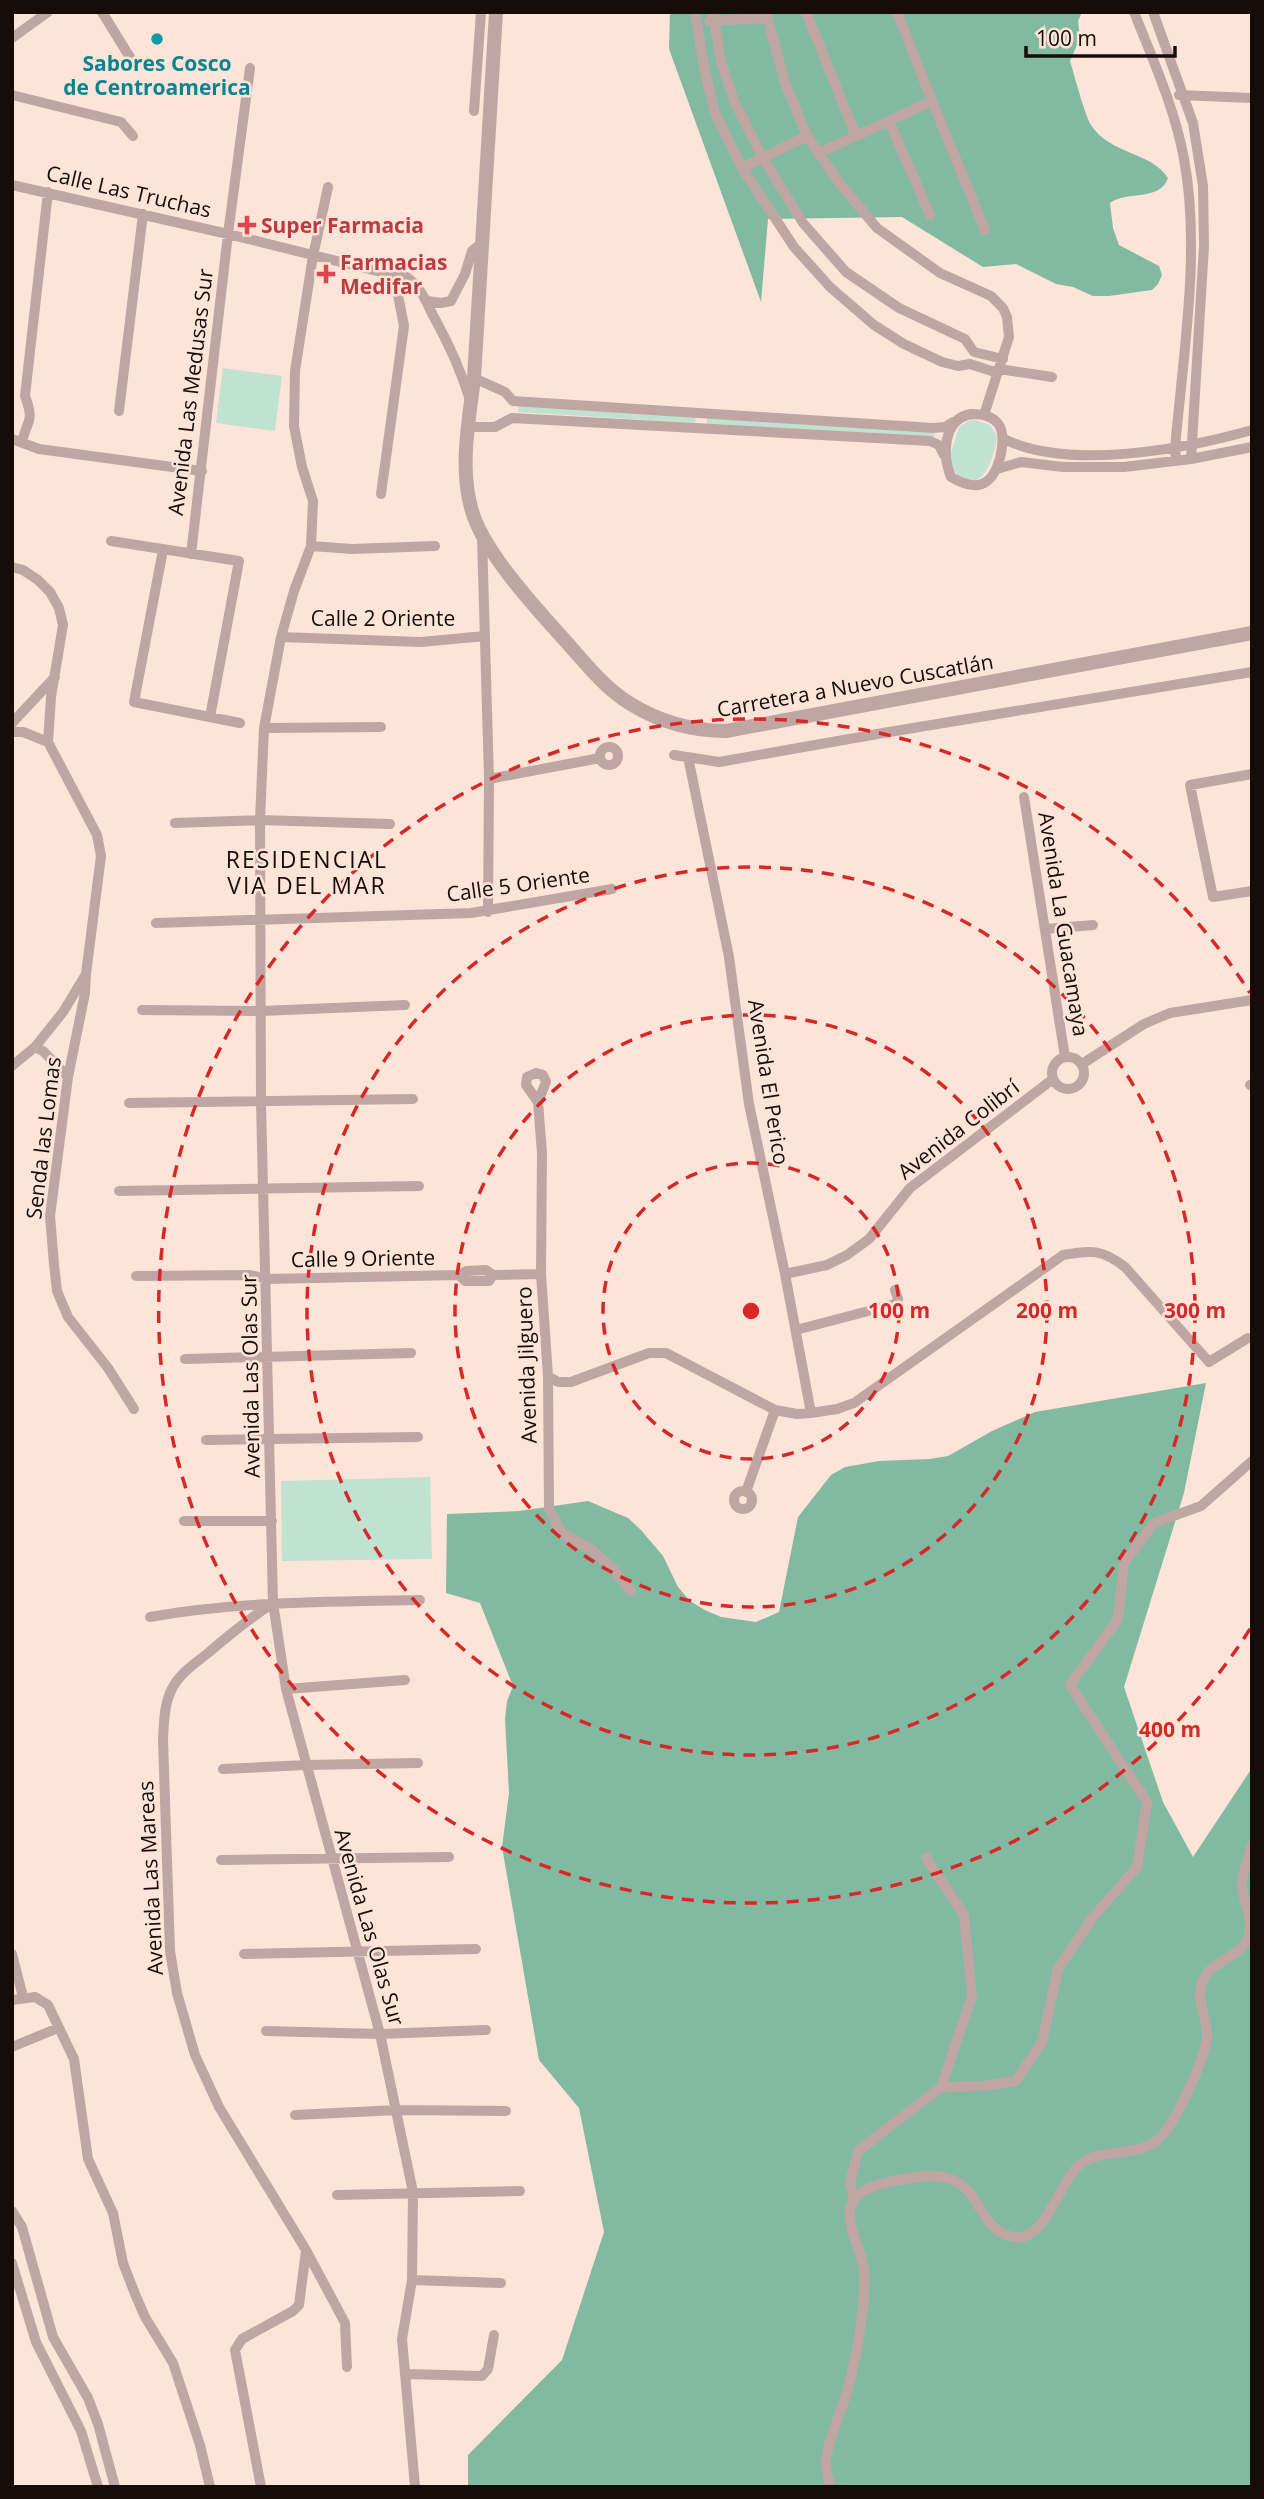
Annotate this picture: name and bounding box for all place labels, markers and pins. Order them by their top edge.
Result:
marker: Sabores Cosco de Centroamerica [149,31,165,47]
place label: Sabores Cosco de Centroamerica [63,49,251,101]
place label: Super Farmacia [261,211,424,239]
marker: Super Farmacia [239,217,255,233]
place label: Farmacias Medifar [340,248,447,300]
marker: Farmacias Medifar [318,266,334,282]
centre of rings [739,1299,763,1323]

